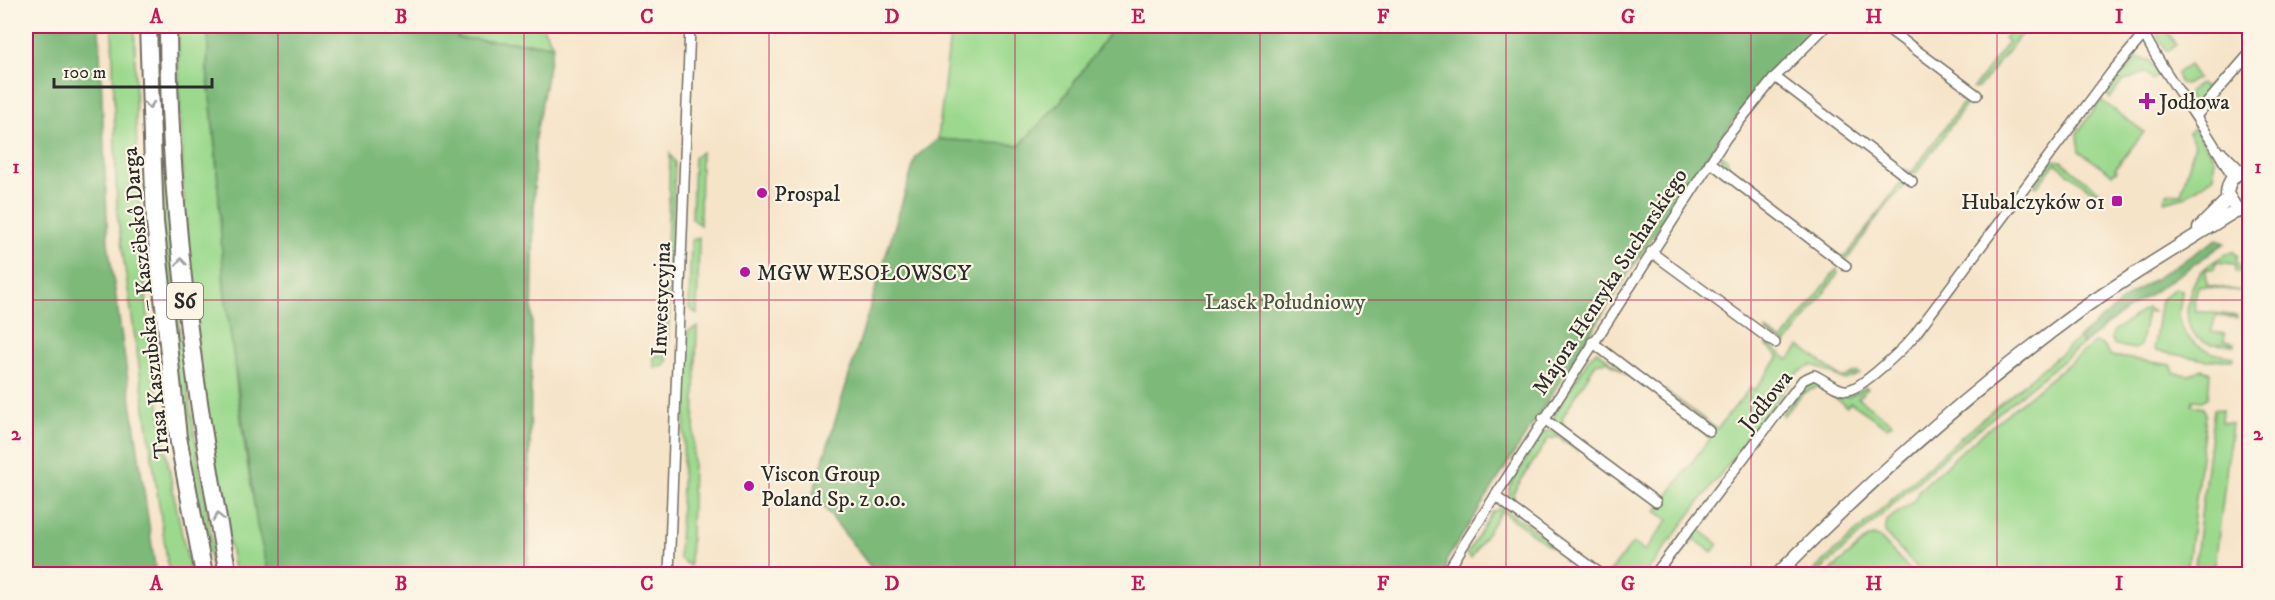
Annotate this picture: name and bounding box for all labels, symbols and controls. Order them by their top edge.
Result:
text: A [149,5,164,30]
text: B [395,5,407,30]
text: C [640,5,654,30]
text: D [885,5,900,30]
text: E [1131,5,1145,30]
text: F [1377,5,1390,30]
text: G [1621,5,1635,30]
text: H [1866,5,1883,30]
text: I [2115,5,2123,30]
scale bar [54,51,212,89]
text: 100 m [63,62,106,84]
place label: Jodłowa [2157,89,2230,116]
marker: Jodłowa [2140,94,2154,108]
one-way arrow [143,100,156,109]
street label: Trasa Kaszubska – Kaszëbskô Darga [117,145,176,460]
text: 1 [12,155,20,180]
text: 1 [2254,155,2262,180]
street label: Majora Henryka Sucharskiego [1527,163,1694,400]
place label: Prospal [774,181,840,208]
marker: Prospal [755,186,769,200]
place label: Hubalczyków 01 [1961,189,2105,216]
marker: Hubalczyków 01 [2110,194,2124,208]
street label: Inwestycyjna [646,241,677,357]
one-way arrow [175,257,188,266]
place label: MGW WESOŁOWSCY [757,260,972,287]
marker: MGW WESOŁOWSCY [738,265,752,279]
road number: S6 [167,283,203,319]
park label: Lasek Południowy [1205,289,1366,316]
street label: Jodłowa [1732,364,1799,438]
text: 2 [11,422,22,447]
text: 2 [2253,422,2264,447]
place label: Viscon Group Poland Sp. z o.o. [760,461,906,513]
marker: Viscon Group Poland Sp. z o.o. [742,479,756,493]
one-way arrow [212,512,225,522]
text: A [149,572,164,597]
text: B [395,572,407,597]
text: C [640,572,654,597]
text: D [885,572,900,597]
text: E [1131,572,1145,597]
text: F [1377,572,1390,597]
text: G [1621,572,1635,597]
text: H [1866,572,1883,597]
text: I [2115,572,2123,597]

